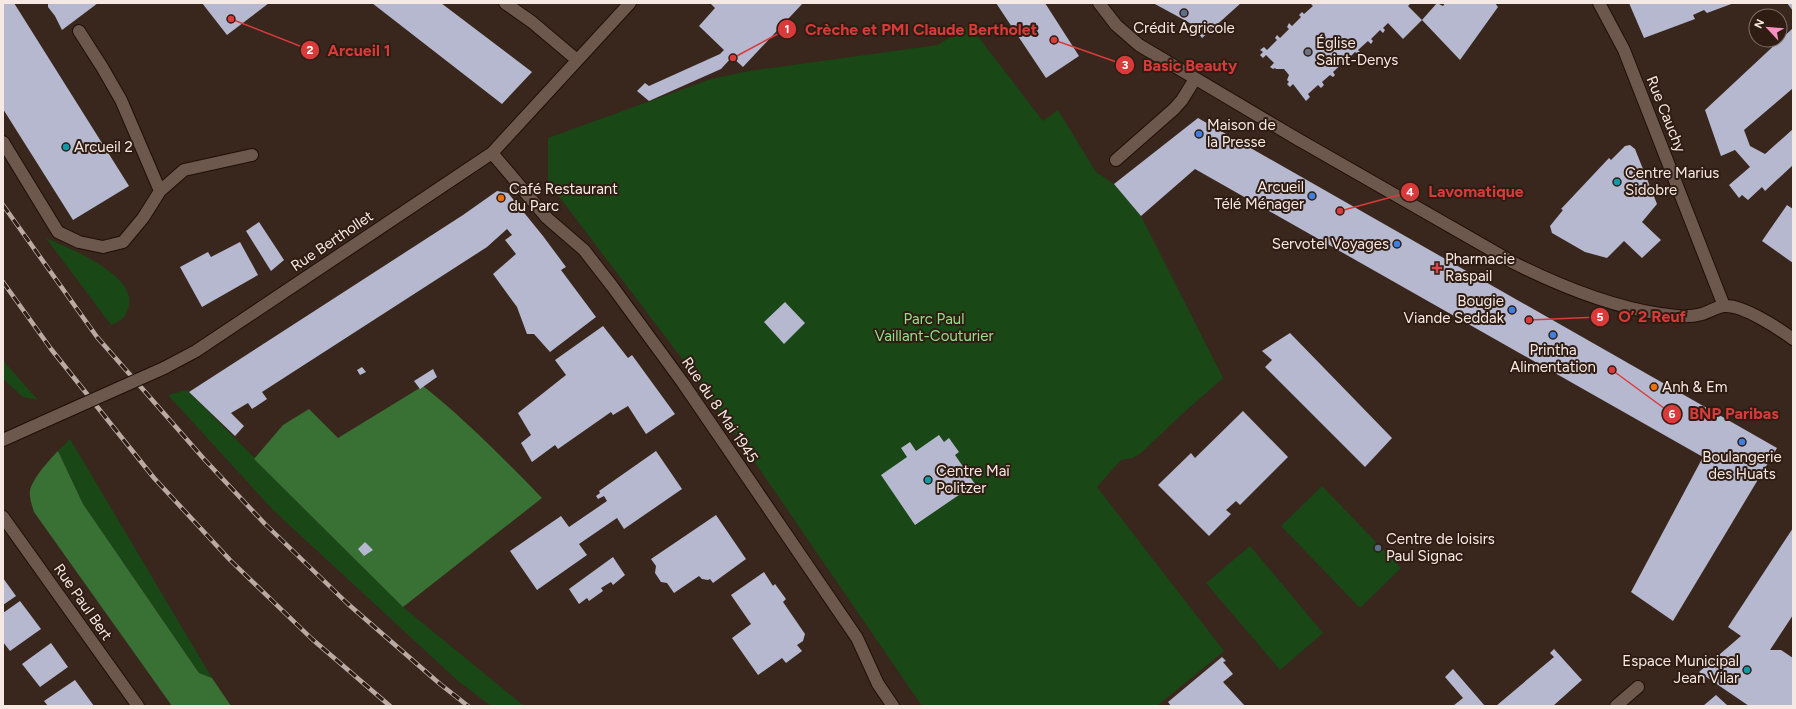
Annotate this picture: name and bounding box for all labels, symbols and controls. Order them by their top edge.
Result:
marker: Crédit Agricole [1179,8,1189,18]
north arrow [1748,8,1788,48]
callout: Crèche et PMI Claude Bertholet [777,15,1045,43]
text: N [1752,17,1767,31]
place label: Crédit Agricole [1133,19,1235,37]
text: Crèche et PMI Claude Bertholet [805,20,1037,39]
text: 1 [784,22,790,36]
place label: Église Saint-Denys [1316,34,1398,69]
callout: Arcueil 1 [300,36,399,64]
text: Arcueil 1 [328,41,390,60]
text: 2 [307,43,314,57]
marker: Église Saint-Denys [1303,47,1313,57]
callout: Basic Beauty [1115,51,1246,79]
text: Basic Beauty [1143,56,1238,75]
text: 3 [1122,58,1129,72]
street label: Rue Cauchy [1643,73,1690,155]
place label: Maison de la Presse [1207,116,1276,151]
marker: Maison de la Presse [1194,129,1204,139]
place label: Arcueil 2 [74,138,133,156]
marker: Arcueil 2 [61,142,71,152]
place label: Centre Marius Sidobre [1625,164,1719,199]
marker: Centre Marius Sidobre [1612,177,1622,187]
place label: Arcueil Télé Ménager [1214,178,1304,213]
callout: Lavomatique [1400,178,1531,206]
place label: Café Restaurant du Parc [509,180,618,215]
text: Lavomatique [1428,182,1524,201]
text: 4 [1406,185,1414,199]
marker: Arcueil Télé Ménager [1307,191,1317,201]
marker: Café Restaurant du Parc [496,193,506,203]
street label: Rue Berthollet [287,207,377,275]
place label: Servotel Voyages [1272,235,1389,253]
marker: Servotel Voyages [1392,239,1402,249]
place label: Pharmacie Raspail [1445,250,1515,285]
marker: Pharmacie Raspail [1432,263,1442,273]
place label: Bougie Viande Seddak [1404,292,1505,327]
callout: O’ 2 Reuf [1590,303,1694,331]
marker: Bougie Viande Seddak [1507,305,1517,315]
text: O’ 2 Reuf [1618,307,1686,326]
park label: Parc Paul Vaillant-Couturier [874,310,994,345]
text: 5 [1597,310,1604,324]
marker: Printha Alimentation [1548,330,1558,340]
place label: Printha Alimentation [1510,341,1596,376]
street label: Rue du 8 Mai 1945 [678,354,762,466]
place label: Anh & Em [1662,378,1728,396]
marker: Anh & Em [1649,382,1659,392]
callout: BNP Paribas [1662,400,1787,428]
text: BNP Paribas [1689,404,1779,423]
text: 6 [1669,407,1676,421]
marker: Boulangerie des Huats [1737,437,1747,447]
place label: Boulangerie des Huats [1702,448,1782,483]
place label: Centre Maï Politzer [936,462,1010,497]
marker: Centre Maï Politzer [923,475,933,485]
place label: Centre de loisirs Paul Signac [1386,530,1495,565]
marker: Centre de loisirs Paul Signac [1373,543,1383,553]
street label: Rue Paul Bert [50,560,116,644]
place label: Espace Municipal Jean Vilar [1622,652,1739,687]
marker: Espace Municipal Jean Vilar [1742,665,1752,675]

